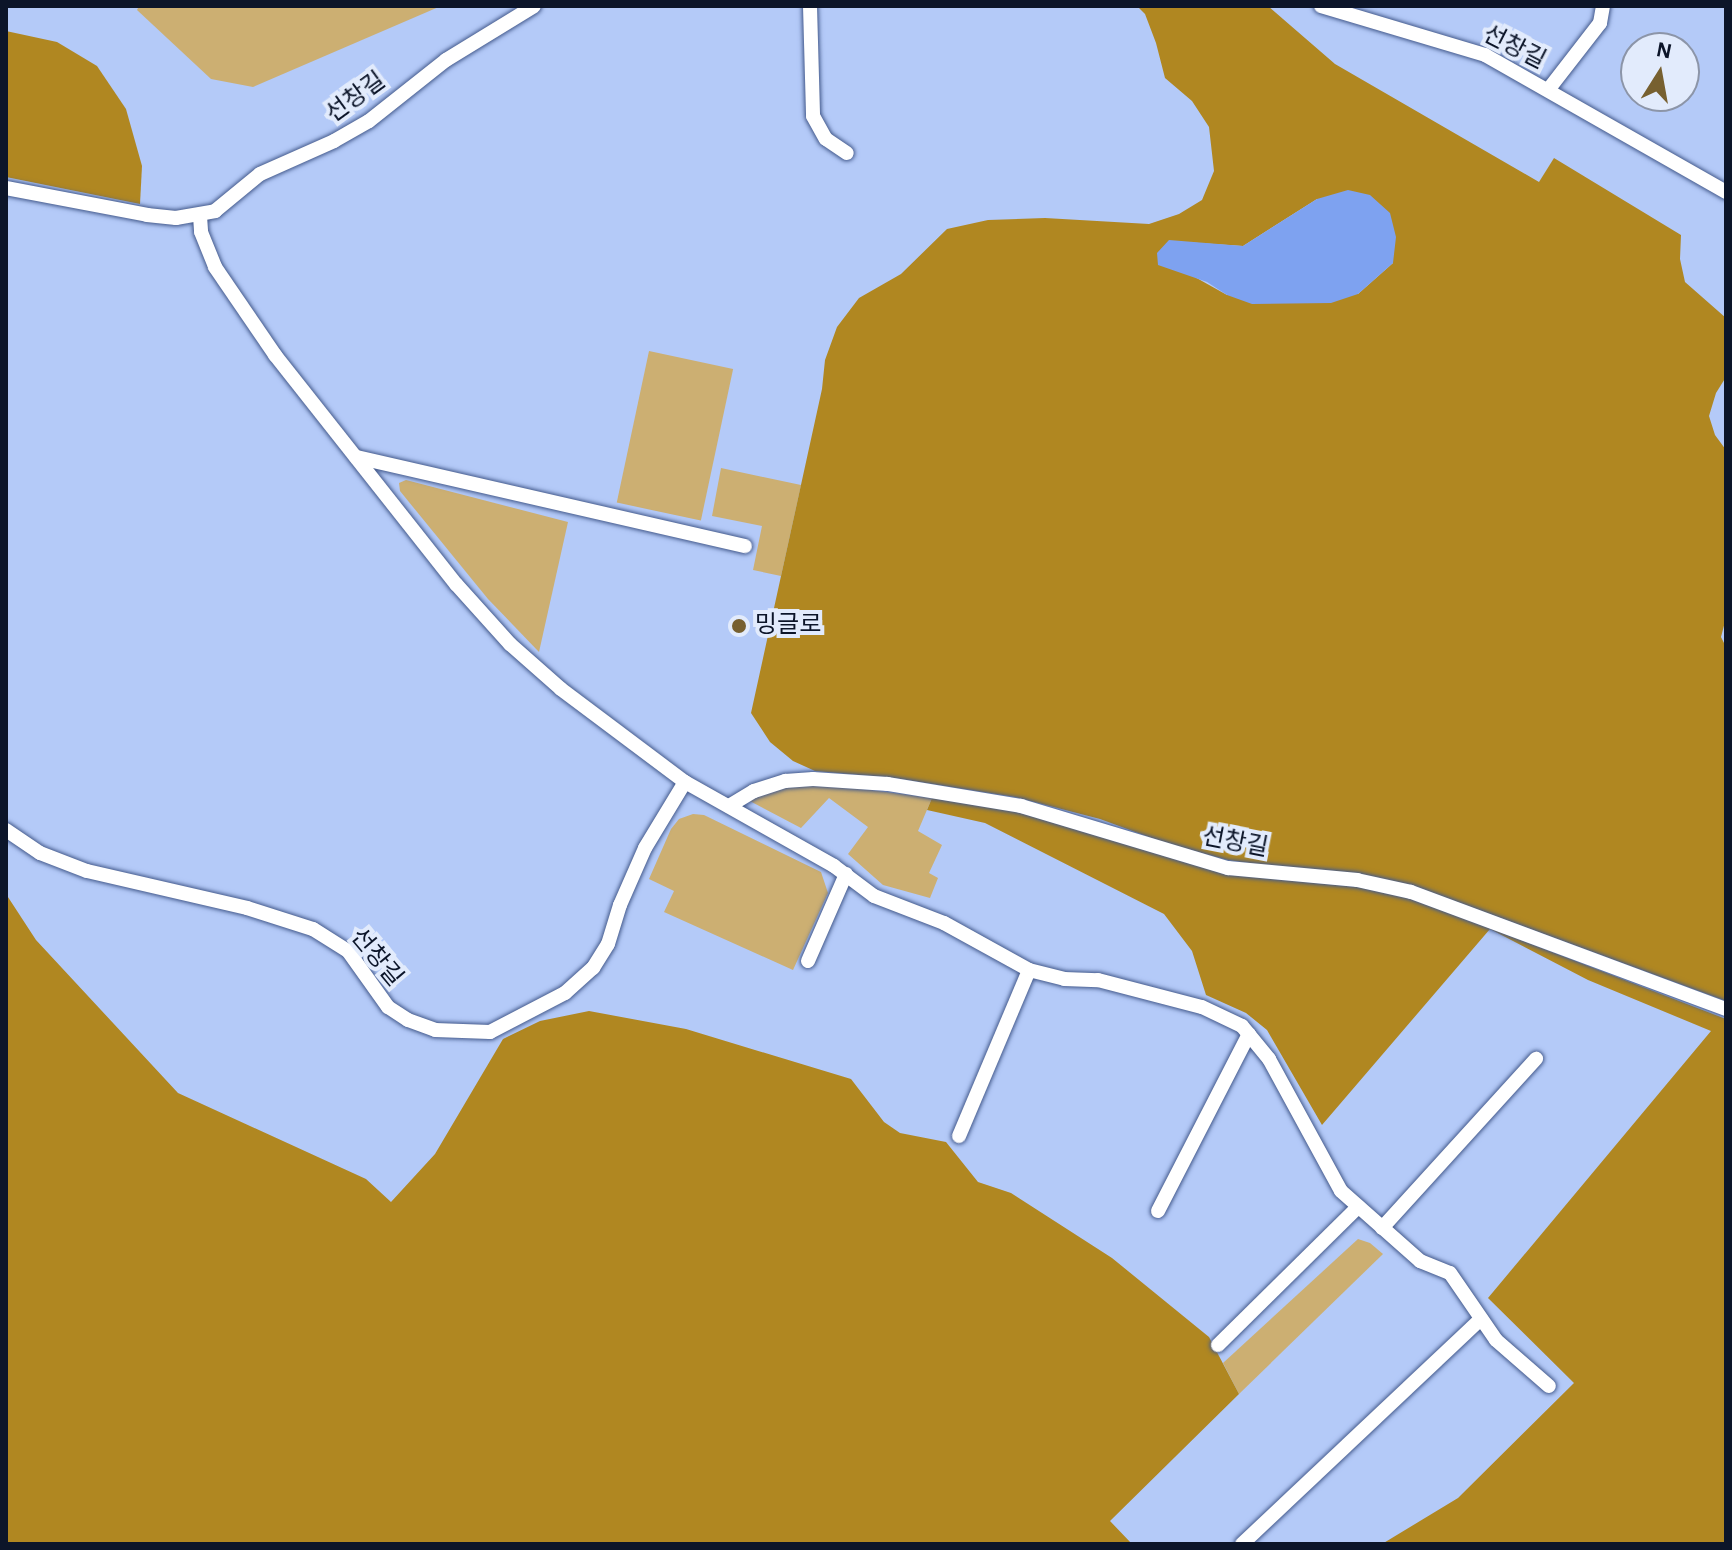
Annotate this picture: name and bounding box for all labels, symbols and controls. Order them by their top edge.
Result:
street label: 선창길 [1478,20,1550,76]
north arrow [1620,32,1700,112]
text: N [1655,38,1674,63]
street label: 선창길 [321,67,391,129]
place label: 밍글로 [755,612,821,640]
marker: 밍글로 [730,617,748,635]
street label: 선창길 [1200,823,1270,863]
street label: 선창길 [344,923,408,993]

